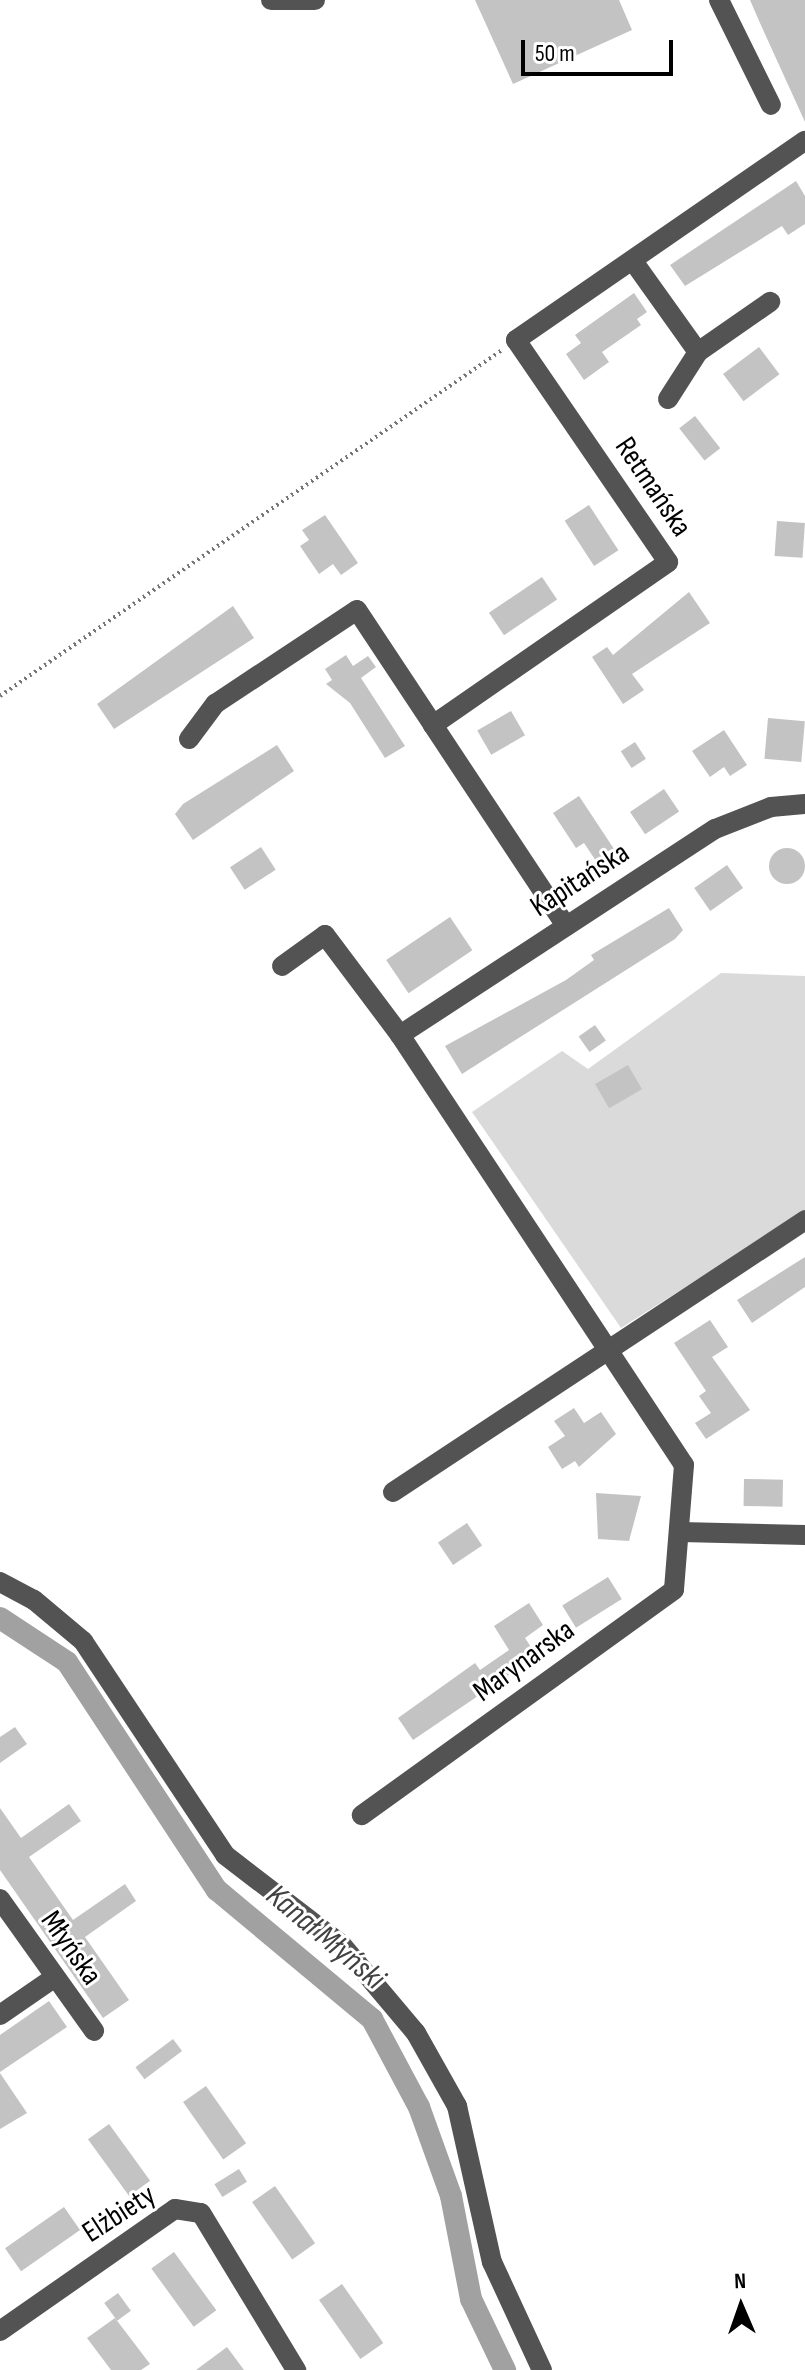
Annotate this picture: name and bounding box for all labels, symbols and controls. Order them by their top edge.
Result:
scale bar [525,24,677,74]
text: 50 m [535,39,575,68]
street label: Retmańska [607,430,699,544]
street label: Kapitańska [524,835,636,925]
street label: Marynarska [466,1612,582,1710]
water label: Kanał Młyński [258,1877,392,1999]
street label: Młyńska [33,1904,109,1992]
street label: Elżbiety [76,2177,162,2251]
north arrow [701,2266,781,2346]
text: N [734,2268,746,2295]

